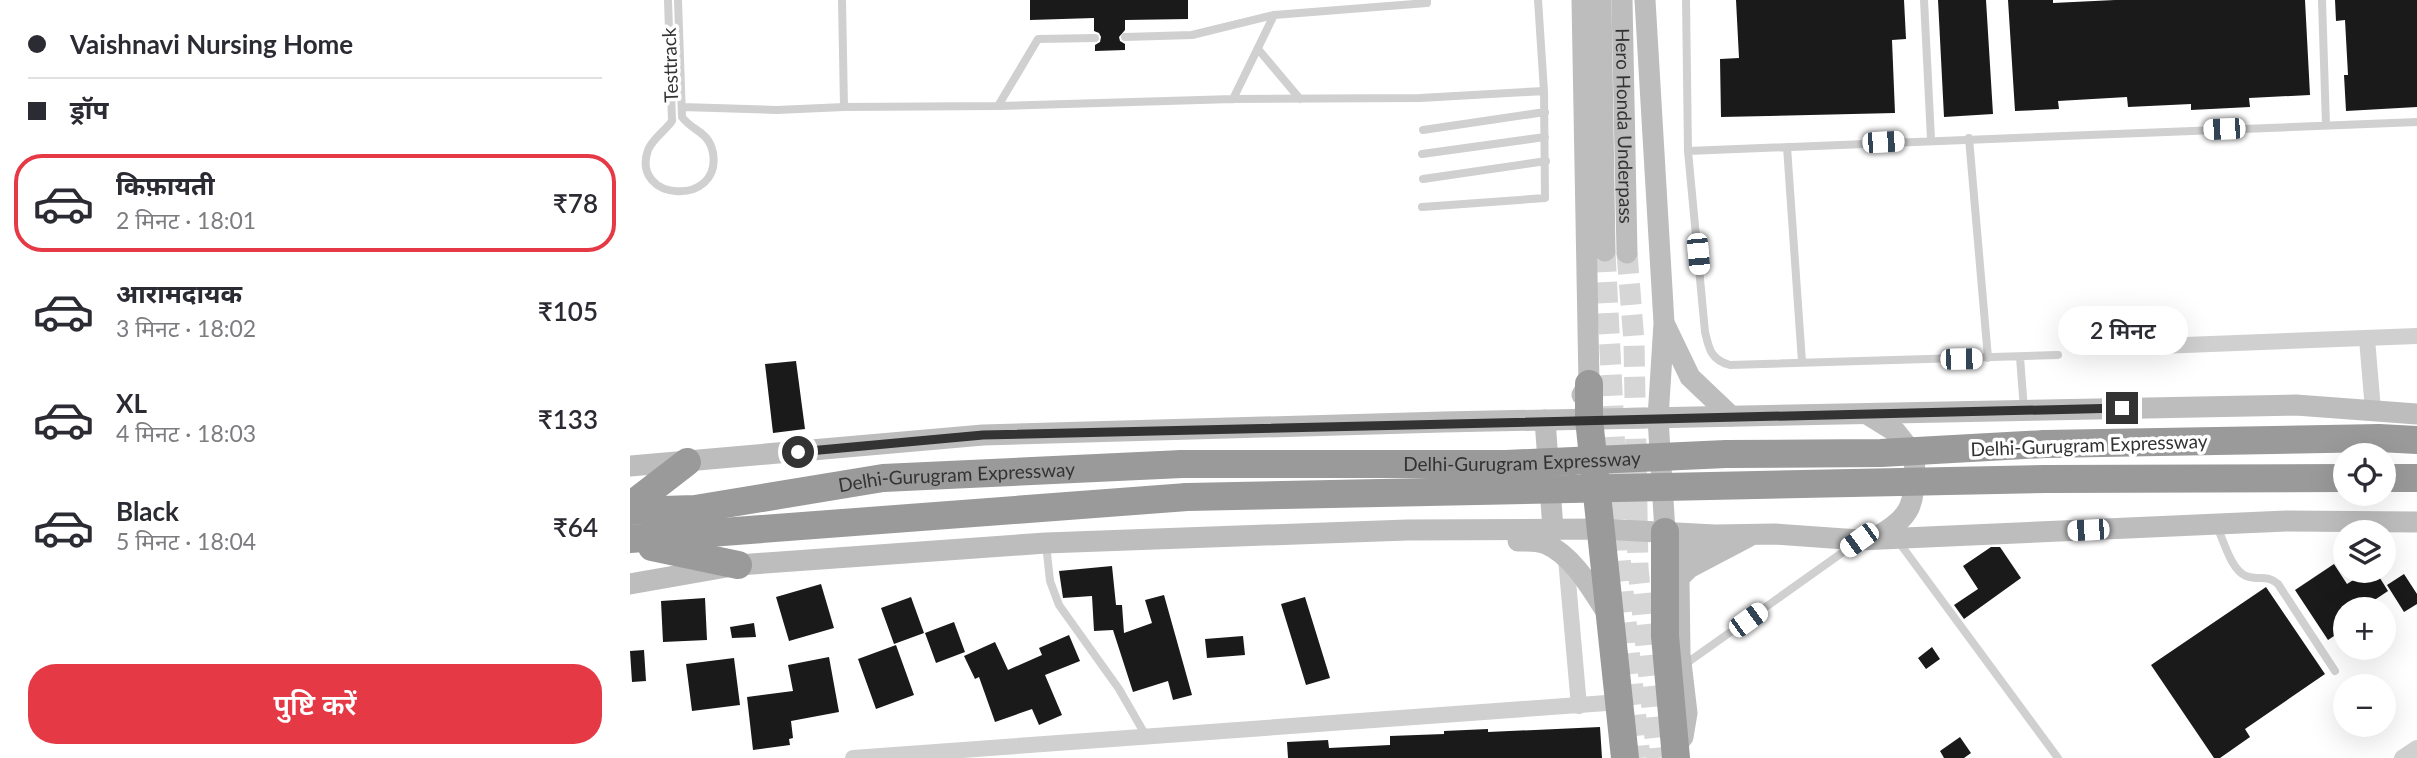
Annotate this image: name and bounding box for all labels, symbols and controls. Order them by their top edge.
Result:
street label: Testtrack [657,27,682,103]
text: Vaishnavi Nursing Home [70,28,353,60]
street label: Hero Honda Underpass [1612,28,1638,224]
text: ड्रॉप [70,93,108,125]
car [2203,118,2246,140]
car [1862,130,1905,154]
text: किफ़ायती [116,169,215,201]
icon: car [32,172,95,235]
text: ₹78 [553,187,598,219]
text: 2 मिनट · 18:01 [116,206,256,234]
car [1686,232,1711,276]
text: आरामदायक [116,277,242,309]
icon: car [32,280,95,343]
text: ₹105 [538,295,598,327]
callout: 2 मिनट [2057,306,2187,356]
text: 3 मिनट · 18:02 [116,314,256,342]
text: 2 मिनट [2090,316,2156,344]
car [1940,348,1983,370]
text: XL [116,387,147,419]
icon: car [32,388,95,451]
route end [2106,392,2138,424]
text: ₹133 [538,403,598,435]
text: 4 मिनट · 18:03 [116,419,256,447]
street label: Delhi-Gurugram Expressway [1970,429,2208,460]
route start [782,436,814,468]
map controls [2333,443,2396,737]
button: locate [2333,443,2396,506]
street label: Delhi-Gurugram Expressway [1403,446,1641,475]
street label: Delhi-Gurugram Expressway [836,457,1076,496]
text: Black [116,495,179,527]
icon: car [32,496,95,559]
text: ₹64 [553,511,598,543]
car [2067,518,2110,542]
car [1836,519,1883,561]
button: layers [2333,520,2396,583]
text: 5 मिनट · 18:04 [116,527,256,555]
button: + [2333,597,2396,660]
car [1725,599,1772,641]
button: पुष्टि करें [28,664,602,744]
button: − [2333,674,2396,737]

